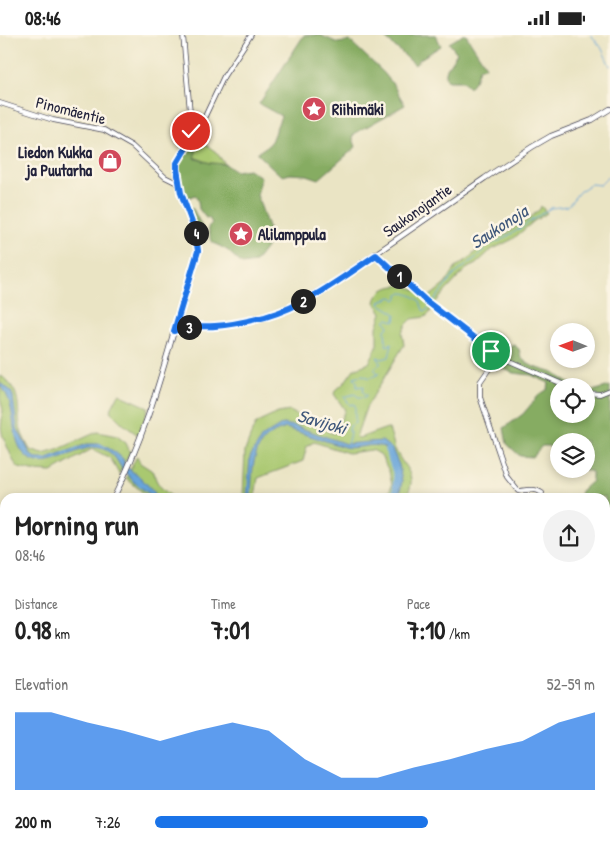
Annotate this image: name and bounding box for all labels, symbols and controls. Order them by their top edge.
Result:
text: 08:46 [25,5,61,31]
street label: Pinomäentie [34,91,109,129]
place icon: Riihimäki [301,96,327,122]
place label: Riihimäki [332,98,384,120]
pin [170,110,212,152]
icon: check [177,117,205,145]
place label: Liedon Kukka ja Puutarha [18,141,93,181]
shop icon: Liedon Kukka ja Puutarha [97,148,123,174]
street label: Saukonojantie [378,178,456,242]
water label: Saukonoja [465,198,534,254]
pin: 4 [184,221,208,245]
place icon: Alilamppula [228,221,254,247]
place label: Alilamppula [258,223,326,246]
text: 4 [194,224,199,243]
pin: 1 [386,263,412,289]
text: 1 [397,267,402,286]
pin: 2 [290,289,316,313]
text: 2 [300,292,307,311]
pin: 3 [176,315,202,339]
text: 3 [186,318,193,337]
north arrow [550,323,595,367]
map controls [550,323,595,478]
pin [470,330,512,372]
icon: arrive [477,337,505,365]
button: locate [550,378,595,423]
water label: Savijoki [295,403,351,441]
button: layers [550,433,595,478]
text: Morning run [15,506,139,544]
button: share [543,510,595,562]
text: 08:46 [15,544,45,566]
text: Distance [15,594,58,613]
text: Time [211,594,236,613]
text: Pace [407,594,430,613]
text: 0.98 [15,613,52,647]
text: 7:01 [211,613,249,647]
text: 7:10 [407,613,445,647]
text: km [52,624,70,643]
text: /km [445,624,470,643]
text: Elevation [15,673,68,695]
text: 52–59 m [547,673,595,695]
text: 200 m [15,811,51,833]
text: 7:26 [95,811,121,833]

